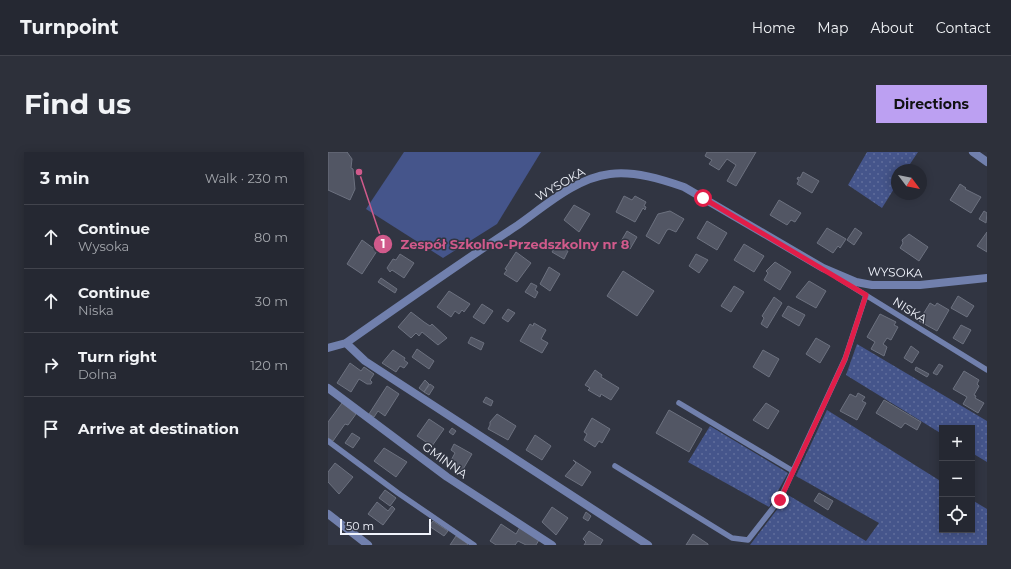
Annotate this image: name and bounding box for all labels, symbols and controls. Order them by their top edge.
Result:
text: Turnpoint [20,16,119,39]
text: Home [752,19,795,37]
text: Map [817,19,848,37]
text: About [870,19,914,37]
text: Contact [936,19,991,37]
button: Directions [876,85,987,123]
text: Find us [24,87,131,121]
street label: WYSOKA [532,164,588,204]
north arrow [891,164,927,200]
text: 3 min [40,168,90,188]
text: Walk · 230 m [205,170,288,186]
route start [694,189,712,207]
text: Continue [78,219,150,238]
icon: ahead [40,226,62,248]
text: 80 m [254,229,288,245]
callout: Zespół Szkolno-Przedszkolny nr 8 [373,231,638,256]
text: 1 [381,236,385,251]
text: Zespół Szkolno-Przedszkolny nr 8 [401,236,630,252]
text: Wysoka [78,238,129,254]
street label: WYSOKA [867,264,923,280]
text: Continue [78,283,150,302]
icon: ahead [40,290,62,312]
text: 30 m [255,293,288,309]
street label: NISKA [890,294,930,327]
text: Niska [78,302,114,318]
text: Turn right [78,347,157,366]
icon: right [40,354,62,376]
text: 120 m [250,357,288,373]
text: Dolna [78,366,117,382]
icon: arrive [40,418,62,440]
text: Arrive at destination [78,419,239,438]
map controls [939,425,975,533]
button: + [939,425,975,461]
street label: GMINNA [419,439,471,482]
button: − [939,461,975,497]
route end [771,491,789,509]
button: locate [939,497,975,533]
scale bar [340,517,431,536]
text: 50 m [346,519,374,533]

